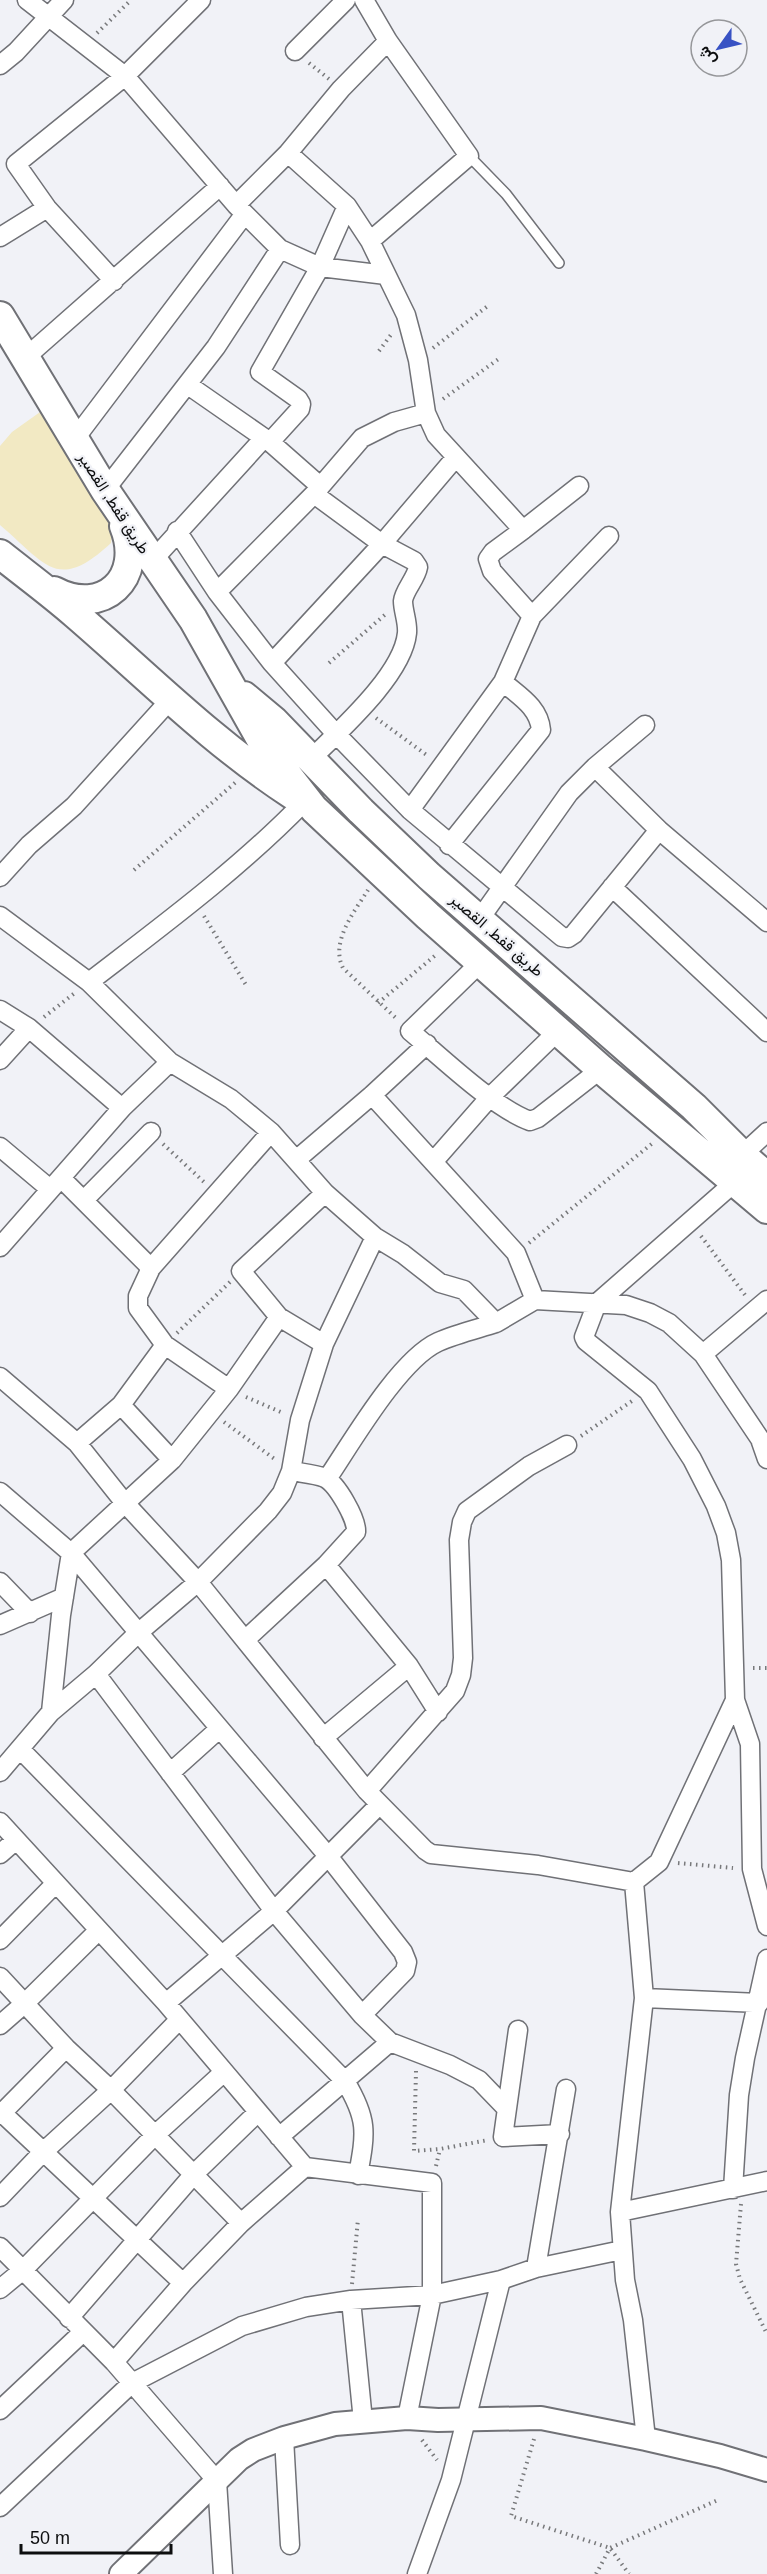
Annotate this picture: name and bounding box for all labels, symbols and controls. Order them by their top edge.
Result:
north arrow [689,18,749,78]
text: ش [695,43,720,69]
street label: طريق قفط, القصير [73,448,153,558]
street label: طريق قفط, القصير [445,889,547,981]
scale bar [21,2517,171,2555]
text: 50 m [30,2528,70,2548]

